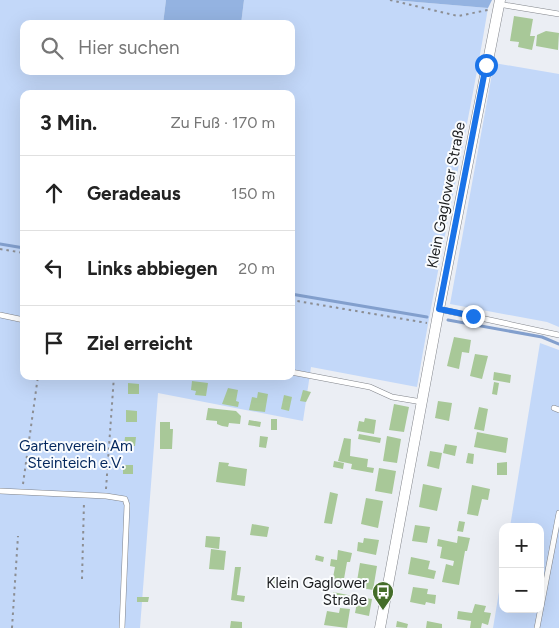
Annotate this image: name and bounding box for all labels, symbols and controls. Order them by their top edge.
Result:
search box [20,20,295,75]
icon: search [38,34,66,62]
text: Hier suchen [78,36,179,59]
route start [475,54,498,77]
text: 3 Min. [40,110,97,135]
text: Zu Fuß · 170 m [170,113,275,132]
street label: Klein Gaglower Straße [423,120,469,270]
icon: ahead [40,179,68,207]
text: Geradeaus [87,182,181,205]
text: 150 m [231,184,275,203]
icon: left [40,254,68,282]
text: Links abbiegen [87,257,218,280]
text: 20 m [238,259,275,278]
route end [462,305,485,328]
icon: arrive [40,329,68,357]
text: Ziel erreicht [87,332,193,355]
park label: Gartenverein Am Steinteich e.V. [19,437,133,472]
map controls [499,523,544,613]
button: + [499,523,544,568]
button: − [499,568,544,613]
place label: Klein Gaglower Straße [266,574,367,609]
bus stop icon: Klein Gaglower Straße [371,580,395,611]

